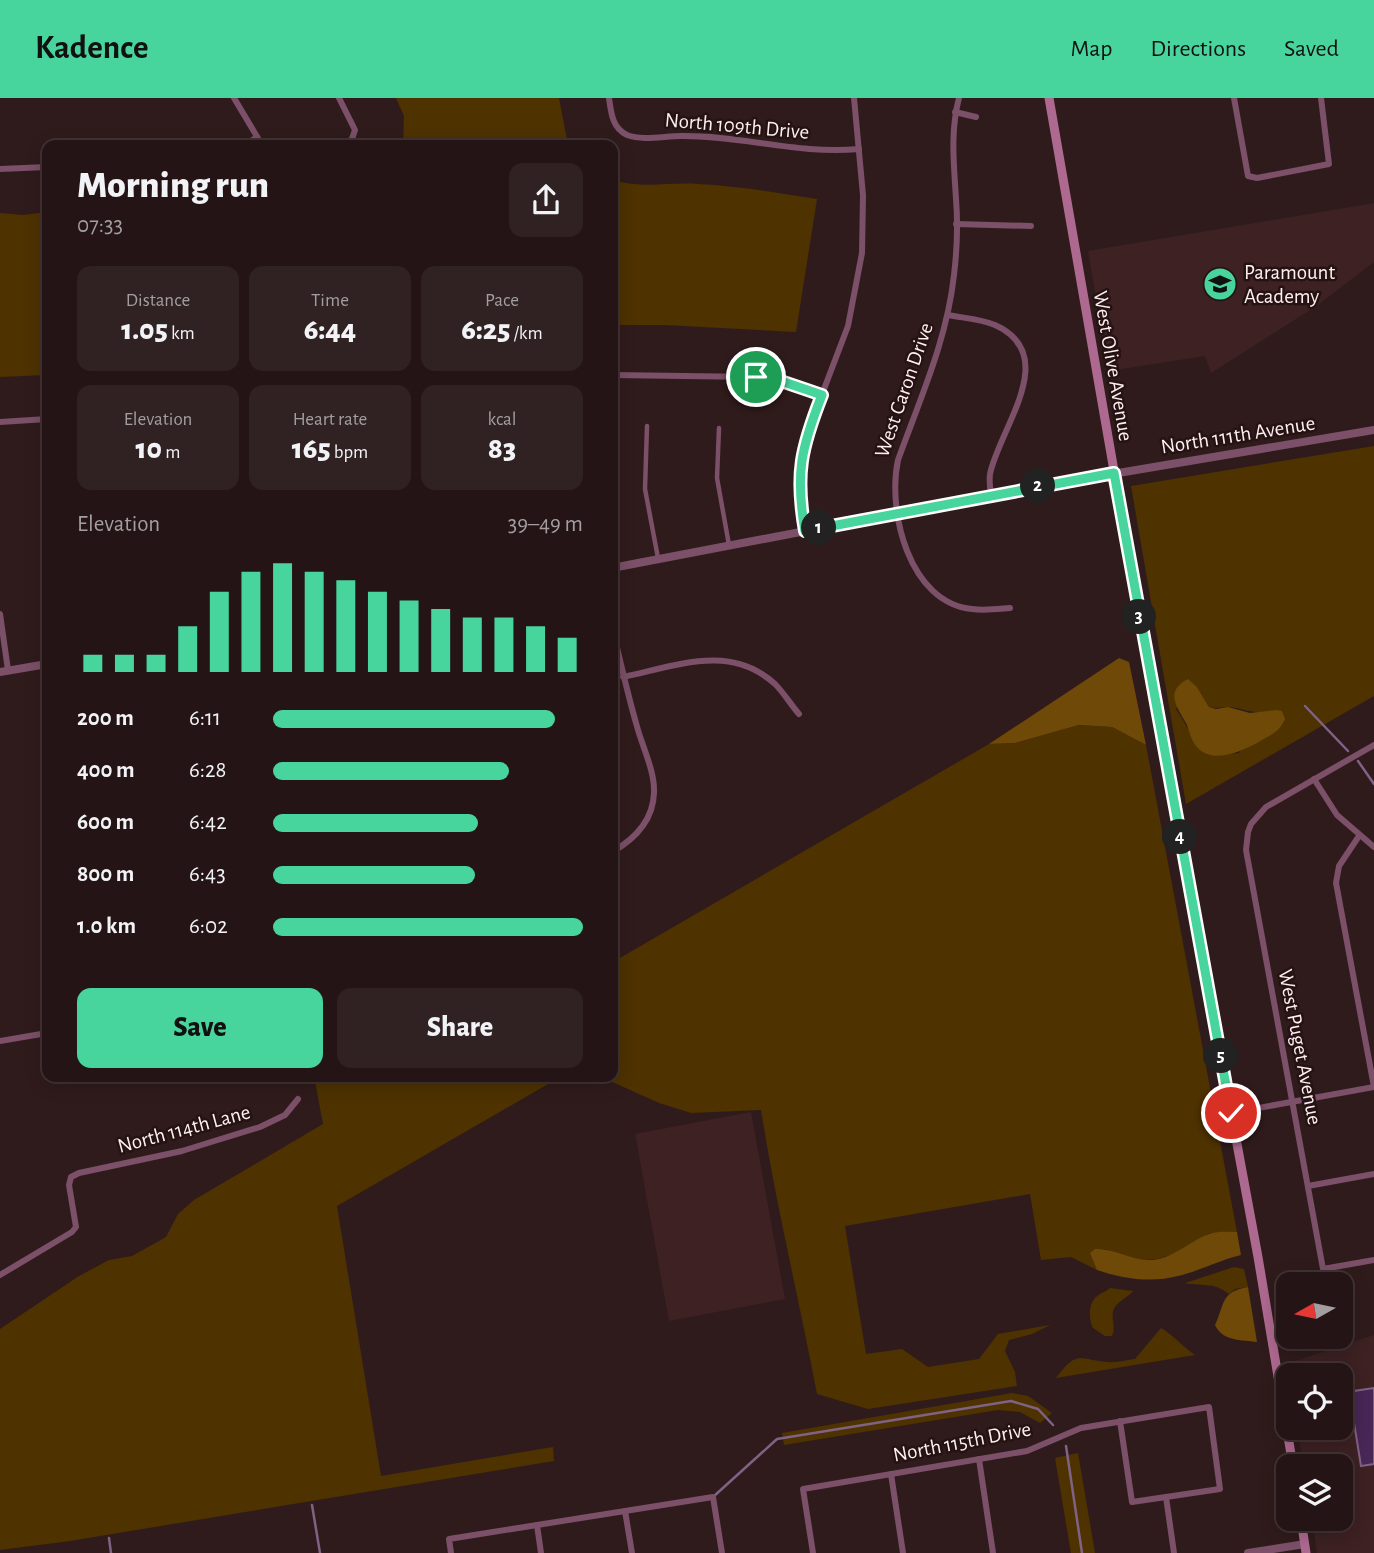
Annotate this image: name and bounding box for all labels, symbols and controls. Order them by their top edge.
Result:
text: Kadence [35,32,149,65]
text: Map [1070,37,1112,61]
text: Directions [1150,37,1246,61]
text: Saved [1284,37,1339,61]
street label: North 109th Drive [664,109,810,143]
button: share [509,163,583,237]
text: Morning run [77,167,269,205]
text: 07:33 [77,214,123,237]
place label: Paramount Academy [1244,262,1335,307]
school or university icon: Paramount Academy [1201,265,1239,303]
street label: West Olive Avenue [1089,289,1137,443]
text: Distance [126,291,190,310]
text: Time [311,291,349,310]
text: Pace [485,291,519,310]
text: 1.05 [121,315,168,345]
text: 6:44 [304,315,356,345]
text: 6:25 [461,315,510,345]
street label: West Caron Drive [871,320,937,460]
text: km [168,324,195,343]
text: /km [510,324,543,343]
pin [726,347,786,407]
icon: arrive [737,358,775,396]
text: Elevation [124,410,192,429]
text: Heart rate [293,410,367,429]
text: kcal [488,410,516,429]
street label: North 111th Avenue [1159,412,1317,458]
text: 10 [136,434,162,464]
text: 165 [292,434,331,464]
text: 83 [488,434,516,464]
text: m [162,443,180,462]
text: bpm [331,443,368,462]
pin: 2 [1020,468,1056,504]
text: 2 [1033,476,1042,495]
pin: 1 [802,510,836,546]
text: Elevation [77,513,160,536]
text: 39–49 m [508,513,583,536]
text: 1 [815,518,822,537]
pin: 3 [1122,600,1156,634]
text: 3 [1134,607,1143,626]
text: 200 m [77,707,134,730]
text: 6:11 [189,707,221,730]
text: 400 m [77,759,135,782]
text: 6:28 [189,759,226,782]
text: 600 m [77,811,134,834]
text: 6:42 [189,811,227,834]
pin: 4 [1162,820,1198,854]
text: 4 [1175,827,1184,846]
text: 800 m [77,863,134,886]
text: 6:43 [189,863,226,886]
text: 1.0 km [77,915,136,938]
text: 6:02 [189,915,228,938]
street label: West Puget Avenue [1275,967,1325,1127]
button: Save [77,988,323,1068]
button: Share [337,988,583,1068]
pin: 5 [1204,1038,1238,1074]
text: 5 [1216,1046,1225,1065]
pin [1201,1083,1261,1143]
icon: check [1212,1094,1250,1132]
street label: North 114th Lane [115,1101,253,1157]
north arrow [1276,1272,1353,1349]
map controls [1276,1272,1353,1531]
button: locate [1276,1363,1353,1440]
street label: North 115th Drive [891,1418,1033,1466]
button: layers [1276,1454,1353,1531]

